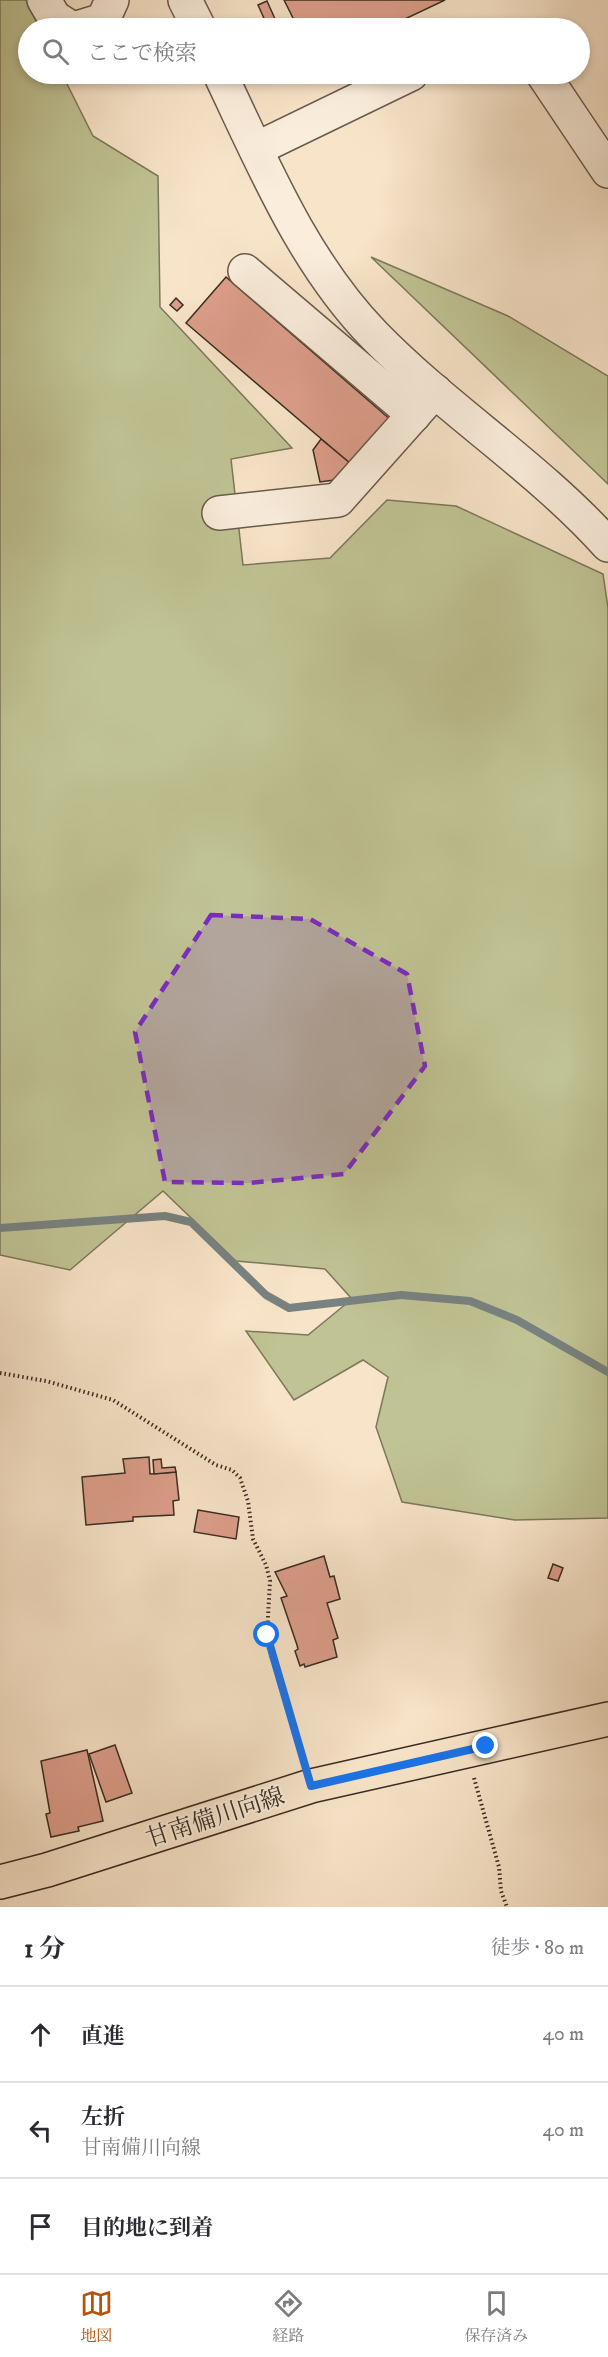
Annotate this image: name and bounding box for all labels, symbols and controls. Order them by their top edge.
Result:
search box [18,18,590,84]
icon: search [39,35,72,68]
text: ここで検索 [87,40,197,67]
route start [253,1621,279,1647]
route end [472,1732,498,1758]
street label: 甘南備川向線 [142,1781,288,1854]
text: 1 分 [24,1933,65,1966]
text: 徒歩 · 80 m [491,1936,584,1961]
icon: ahead [24,2018,57,2051]
text: 40 m [542,2022,584,2047]
text: 直進 [81,2023,125,2050]
text: 左折 [81,2104,125,2131]
icon: left [24,2114,57,2147]
text: 40 m [542,2118,584,2143]
text: 甘南備川向線 [81,2136,201,2161]
icon: arrive [24,2210,57,2243]
text: 目的地に到着 [81,2215,213,2242]
tab: 地図 [80,2287,113,2346]
tab: 経路 [272,2287,305,2346]
tab: 保存済み [464,2287,528,2346]

